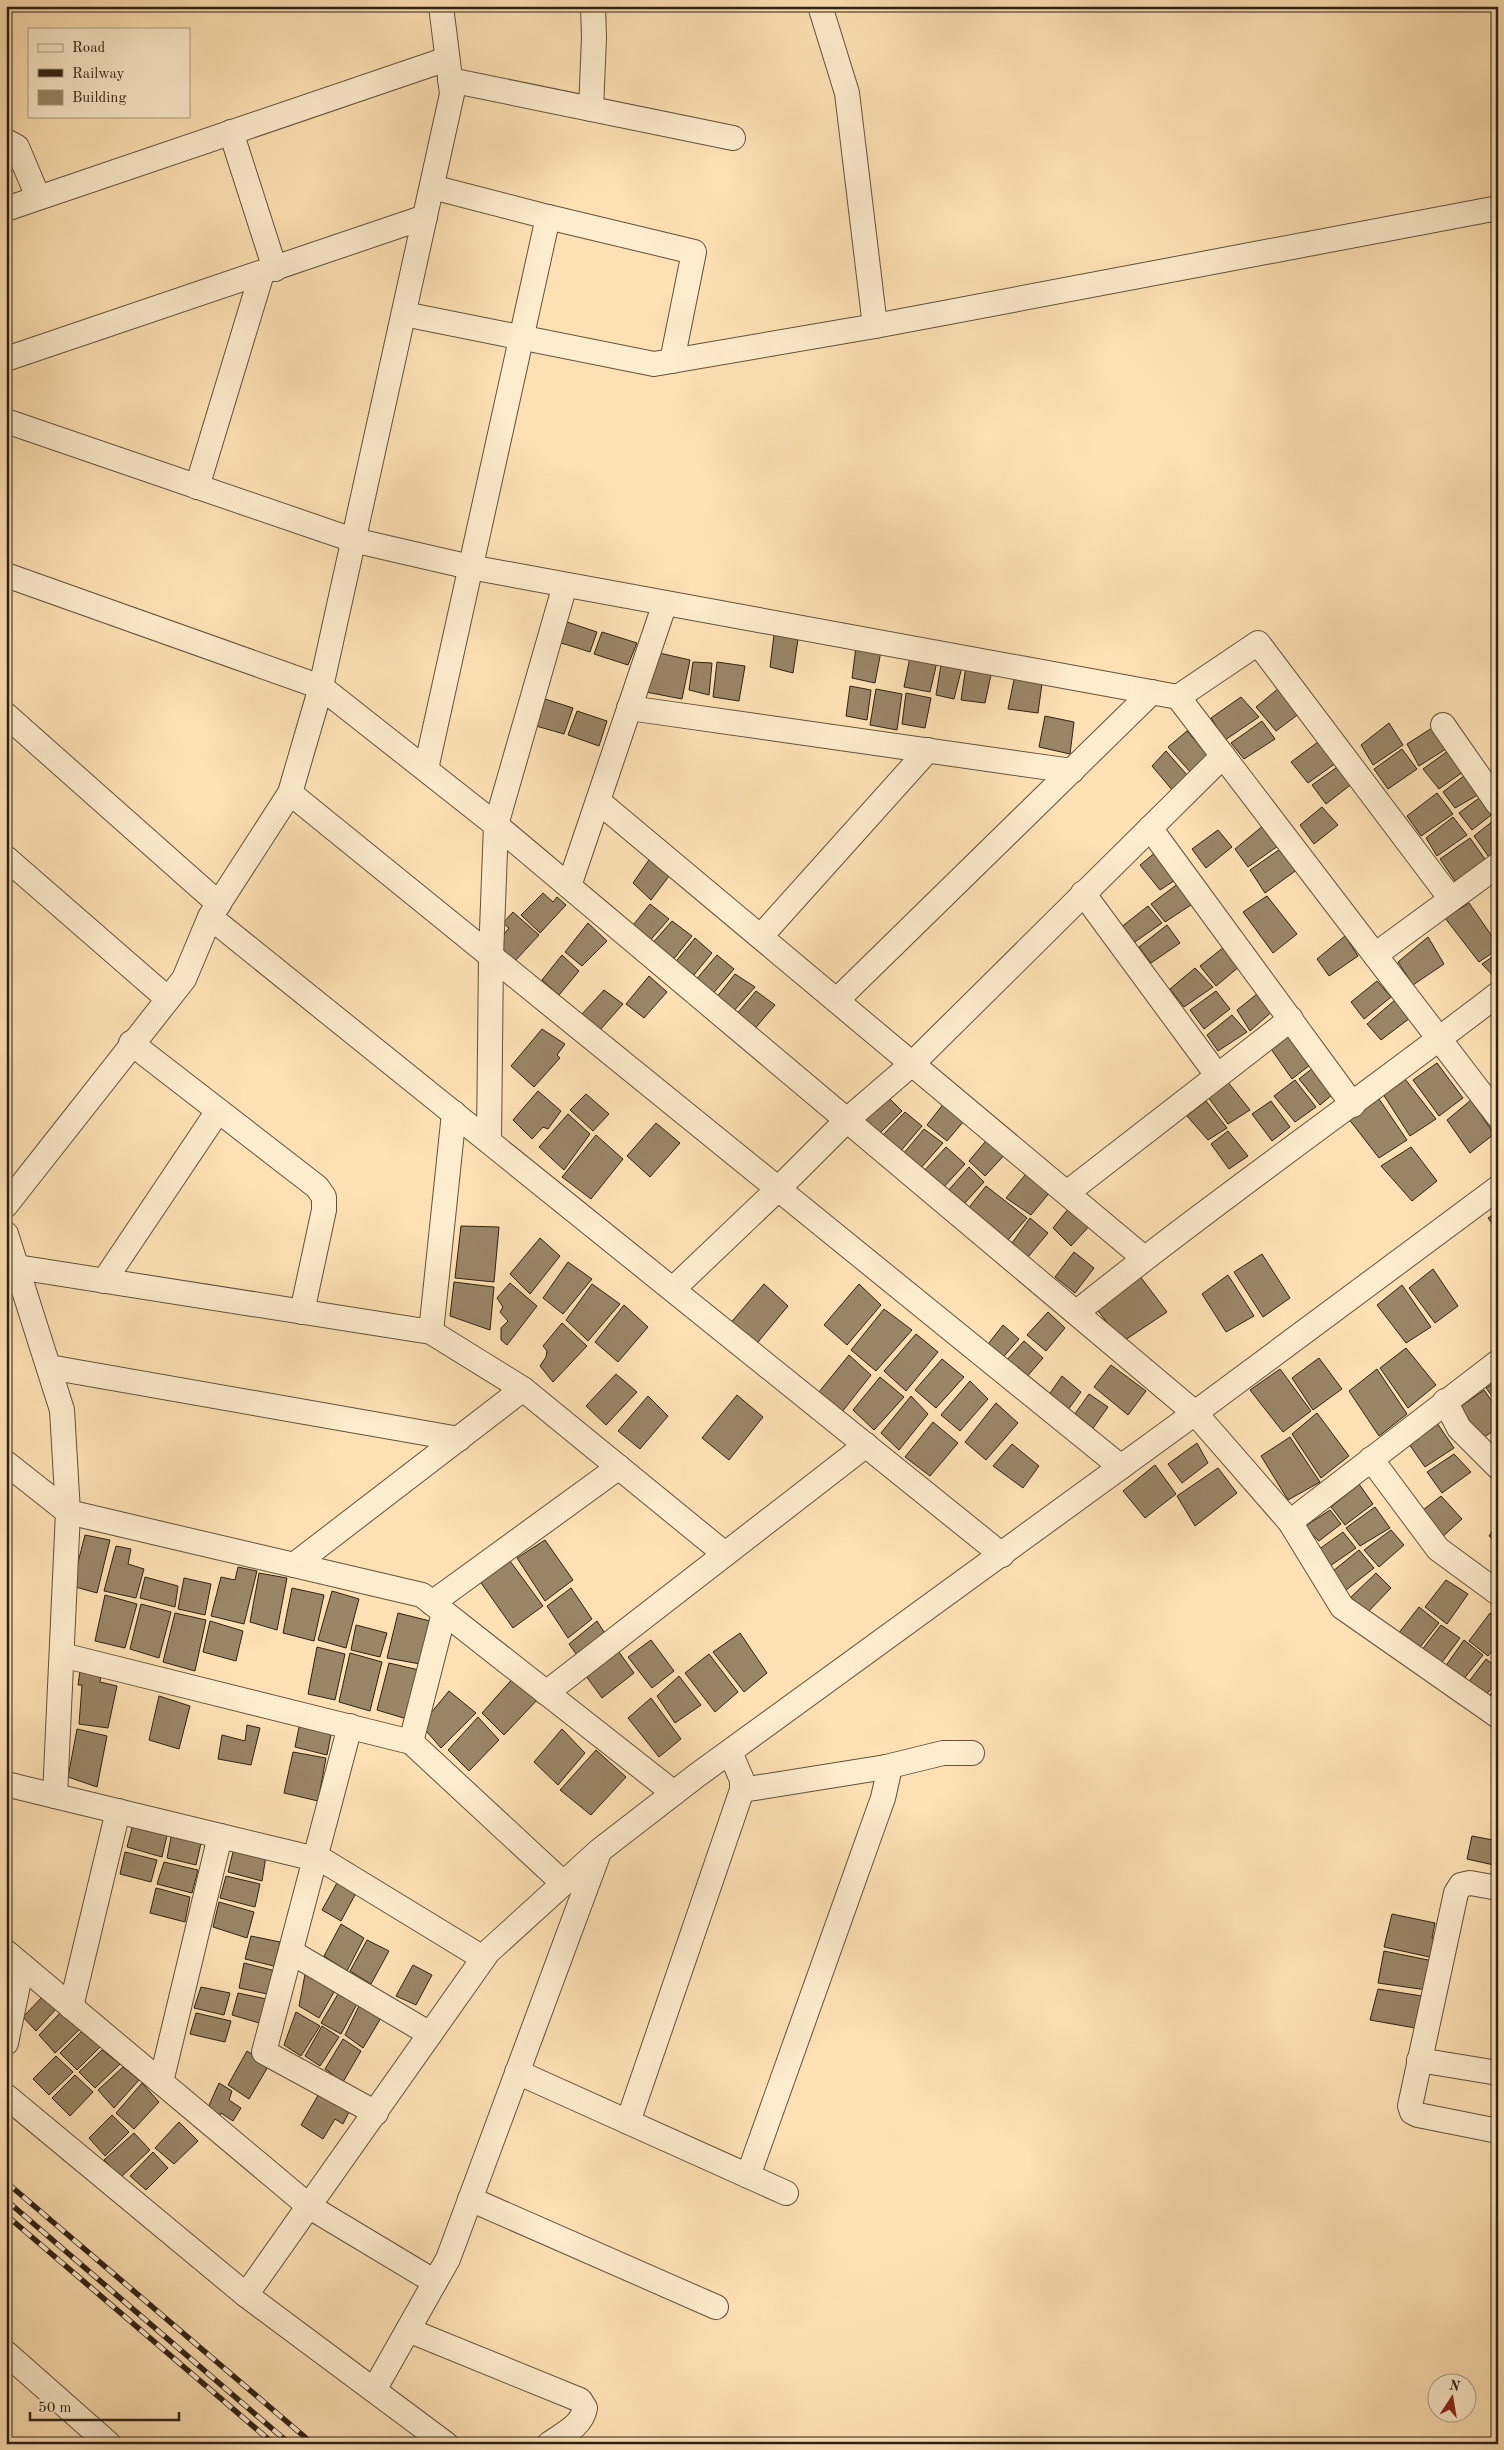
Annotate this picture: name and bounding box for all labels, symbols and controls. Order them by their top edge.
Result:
legend [28,28,190,118]
text: Road [72,41,106,56]
text: Railway [72,67,125,82]
text: Building [72,91,127,106]
north arrow [1426,2372,1476,2422]
text: N [1448,2378,1461,2394]
scale bar [30,2390,179,2422]
text: 50 m [38,2401,72,2416]

